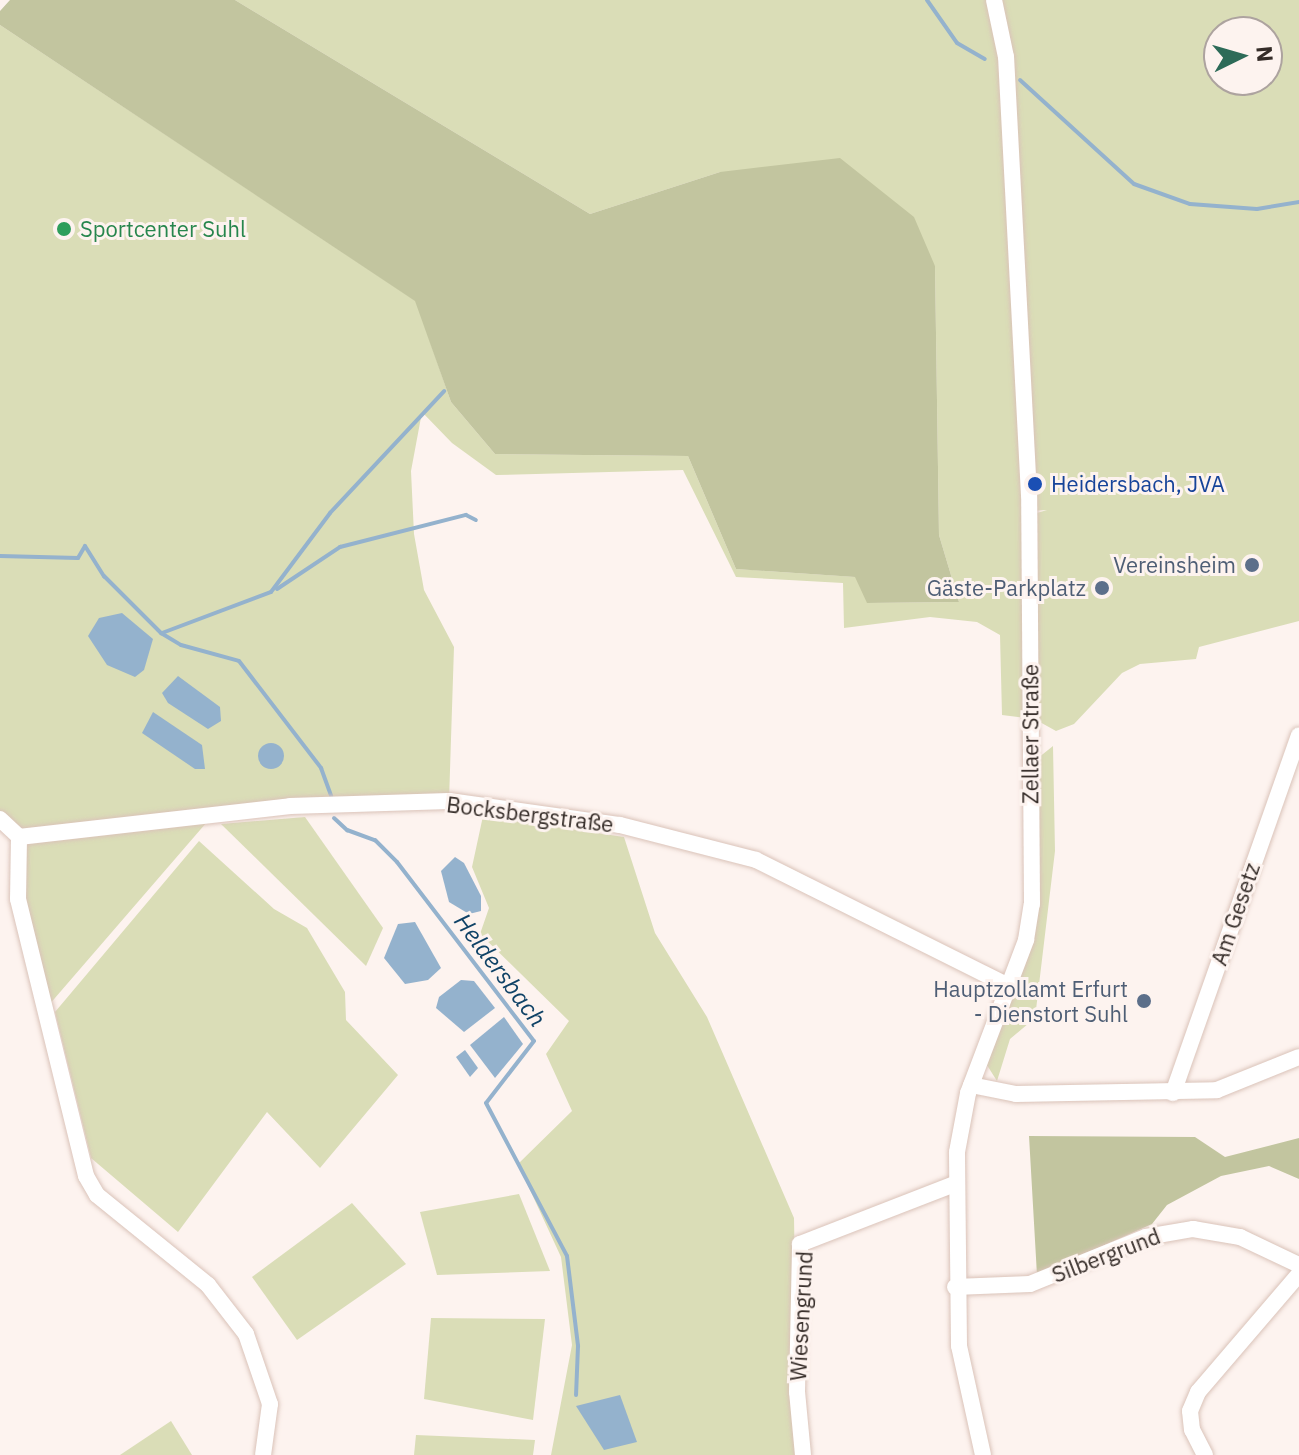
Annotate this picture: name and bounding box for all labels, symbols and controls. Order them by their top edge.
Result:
north arrow [1203,16,1283,96]
text: N [1250,45,1281,63]
place label: Sportcenter Suhl [80,216,246,242]
marker: Sportcenter Suhl [55,220,73,238]
place label: Heidersbach, JVA [1051,471,1225,497]
marker: Heidersbach, JVA [1026,475,1044,493]
place label: Vereinsheim [1113,552,1236,578]
marker: Vereinsheim [1243,556,1261,574]
place label: Gäste-Parkplatz [927,575,1086,601]
marker: Gäste-Parkplatz [1093,579,1111,597]
street label: Zellaer Straße [1017,664,1043,804]
street label: Bocksbergstraße [445,791,615,837]
street label: Am Gesetz [1205,859,1265,969]
water label: Heldersbach [448,908,552,1032]
place label: Hauptzollamt Erfurt - Dienstort Suhl [933,975,1128,1026]
marker: Hauptzollamt Erfurt - Dienstort Suhl [1135,992,1153,1010]
street label: Silbergrund [1048,1222,1164,1288]
street label: Wiesengrund [784,1250,818,1382]

